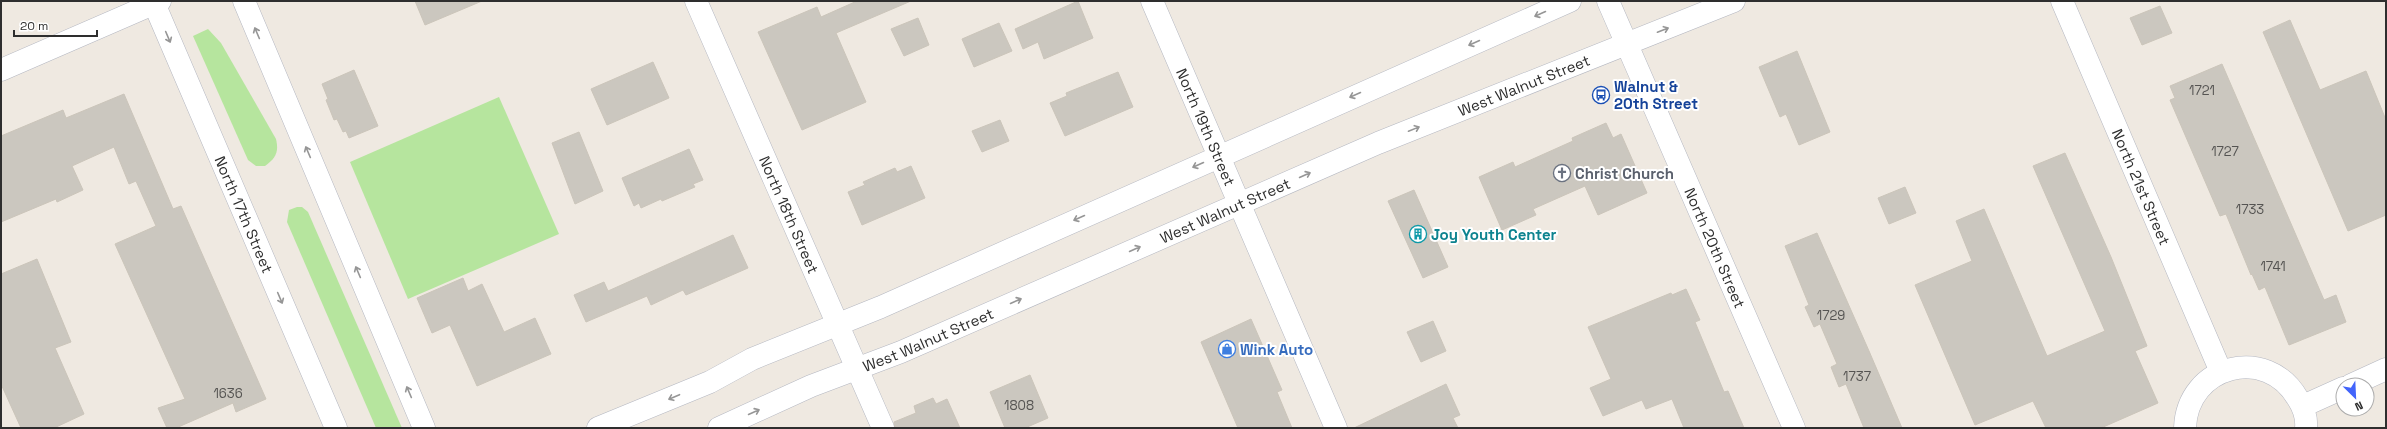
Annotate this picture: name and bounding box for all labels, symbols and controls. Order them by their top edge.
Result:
one-way arrow [1534,11,1546,18]
scale bar [14,12,97,38]
text: 20 m [20,18,48,34]
one-way arrow [1657,26,1669,34]
one-way arrow [253,27,260,39]
one-way arrow [165,30,172,42]
one-way arrow [1468,40,1480,47]
street label: West Walnut Street [1455,50,1593,120]
street label: North 19th Street [1173,65,1240,189]
place label: Walnut & 20th Street [1614,77,1698,113]
house number: 1721 [2189,82,2215,99]
bus stop icon: Walnut & 20th Street [1591,85,1611,105]
one-way arrow [1349,92,1361,100]
one-way arrow [1408,124,1420,132]
street label: North 21st Street [2108,126,2175,248]
house number: 1727 [2211,143,2239,160]
one-way arrow [304,147,311,159]
street label: North 17th Street [211,153,278,276]
street label: North 18th Street [755,153,824,276]
one-way arrow [1192,162,1204,169]
church icon: Christ Church [1552,163,1572,183]
place label: Christ Church [1575,164,1674,183]
one-way arrow [1299,171,1311,179]
street label: West Walnut Street [1157,173,1293,247]
street label: North 20th Street [1681,185,1750,311]
house number: 1733 [2236,201,2264,218]
one-way arrow [1073,215,1085,222]
building icon: Joy Youth Center [1408,224,1428,244]
place label: Joy Youth Center [1431,225,1557,244]
one-way arrow [1128,245,1140,252]
house number: 1741 [2260,258,2286,275]
one-way arrow [354,267,362,279]
one-way arrow [277,291,284,303]
one-way arrow [1009,297,1021,305]
street label: West Walnut Street [860,303,996,375]
house number: 1729 [1817,307,1845,324]
shop icon: Wink Auto [1217,339,1237,359]
place label: Wink Auto [1240,340,1313,359]
house number: 1737 [1843,368,1871,385]
north arrow [2335,377,2375,417]
house number: 1636 [213,385,243,402]
one-way arrow [404,386,412,398]
one-way arrow [669,393,681,401]
house number: 1808 [1004,397,1034,414]
text: N [2353,398,2365,414]
one-way arrow [748,408,760,415]

